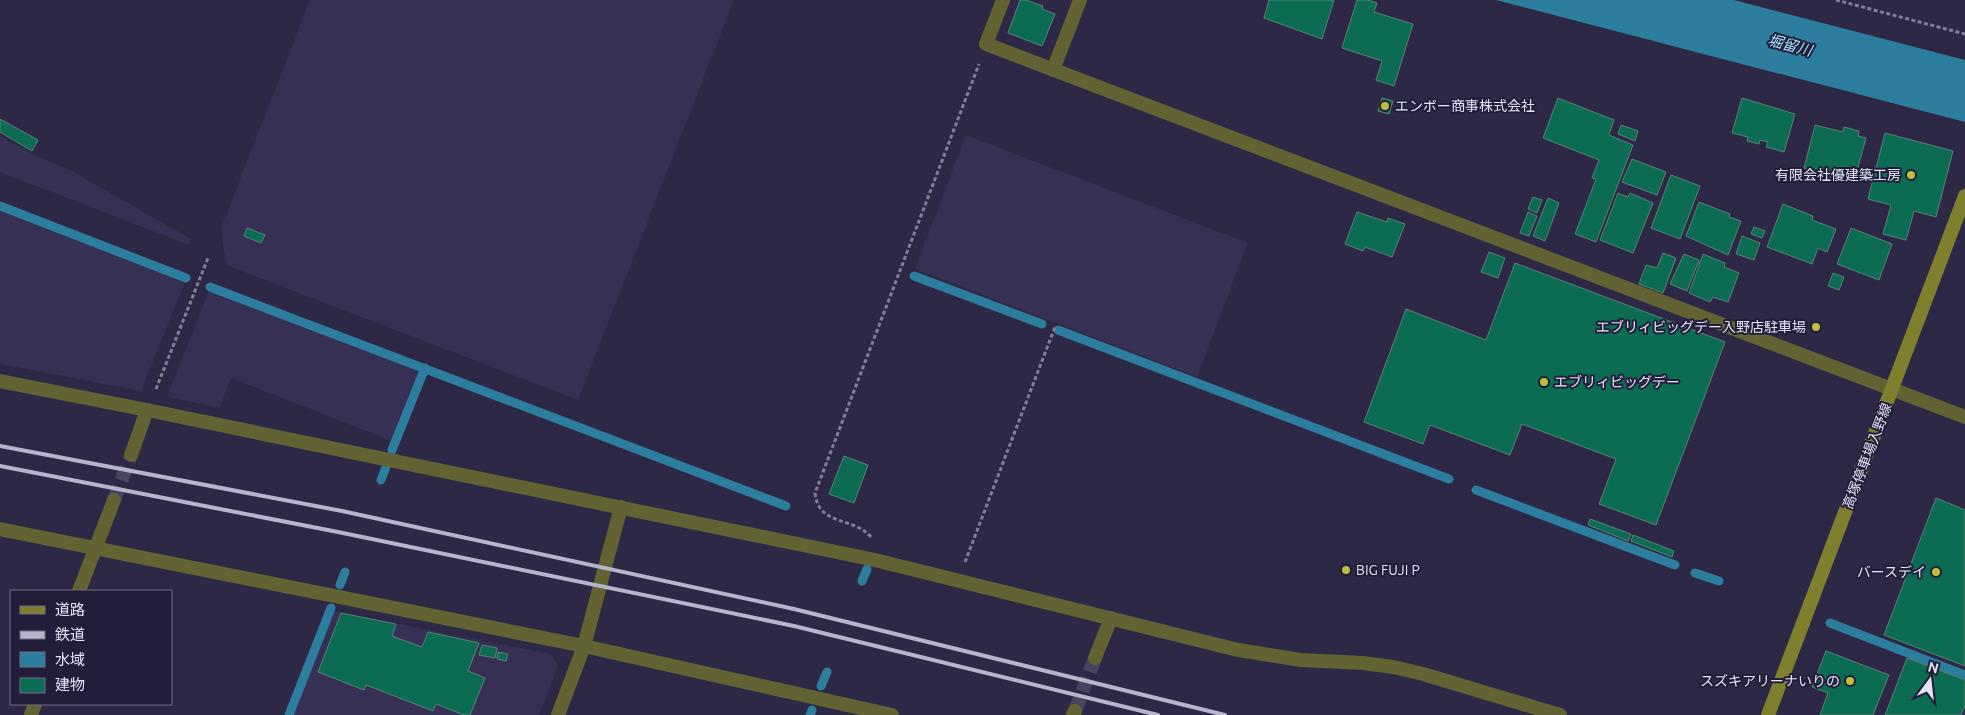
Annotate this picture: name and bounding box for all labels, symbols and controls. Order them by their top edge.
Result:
water label: 堀留川 [1766,31,1816,60]
place label: エンボー商事株式会社 [1395,98,1535,114]
marker: エンボー商事株式会社 [1379,100,1391,112]
place label: 有限会社優建築工房 [1775,167,1901,183]
marker: 有限会社優建築工房 [1905,169,1917,181]
place label: エブリィビッグデー入野店駐車場 [1596,319,1806,335]
marker: エブリィビッグデー入野店駐車場 [1810,321,1822,333]
place label: エブリィビッグデー [1554,374,1680,390]
marker: エブリィビッグデー [1538,376,1550,388]
street label: 高塚停車場入野線 [1839,401,1895,511]
place label: BIG FUJI P [1356,562,1420,578]
marker: BIG FUJI P [1340,564,1352,576]
place label: バースデイ [1857,564,1926,580]
marker: バースデイ [1930,566,1942,578]
legend [10,590,172,705]
text: 道路 [55,601,85,618]
text: 鉄道 [55,626,85,643]
text: 水域 [55,651,85,668]
north arrow [1905,655,1955,705]
text: N [1926,658,1940,677]
place label: スズキアリーナいりの [1700,673,1840,689]
marker: スズキアリーナいりの [1844,675,1856,687]
text: 建物 [55,676,85,693]

